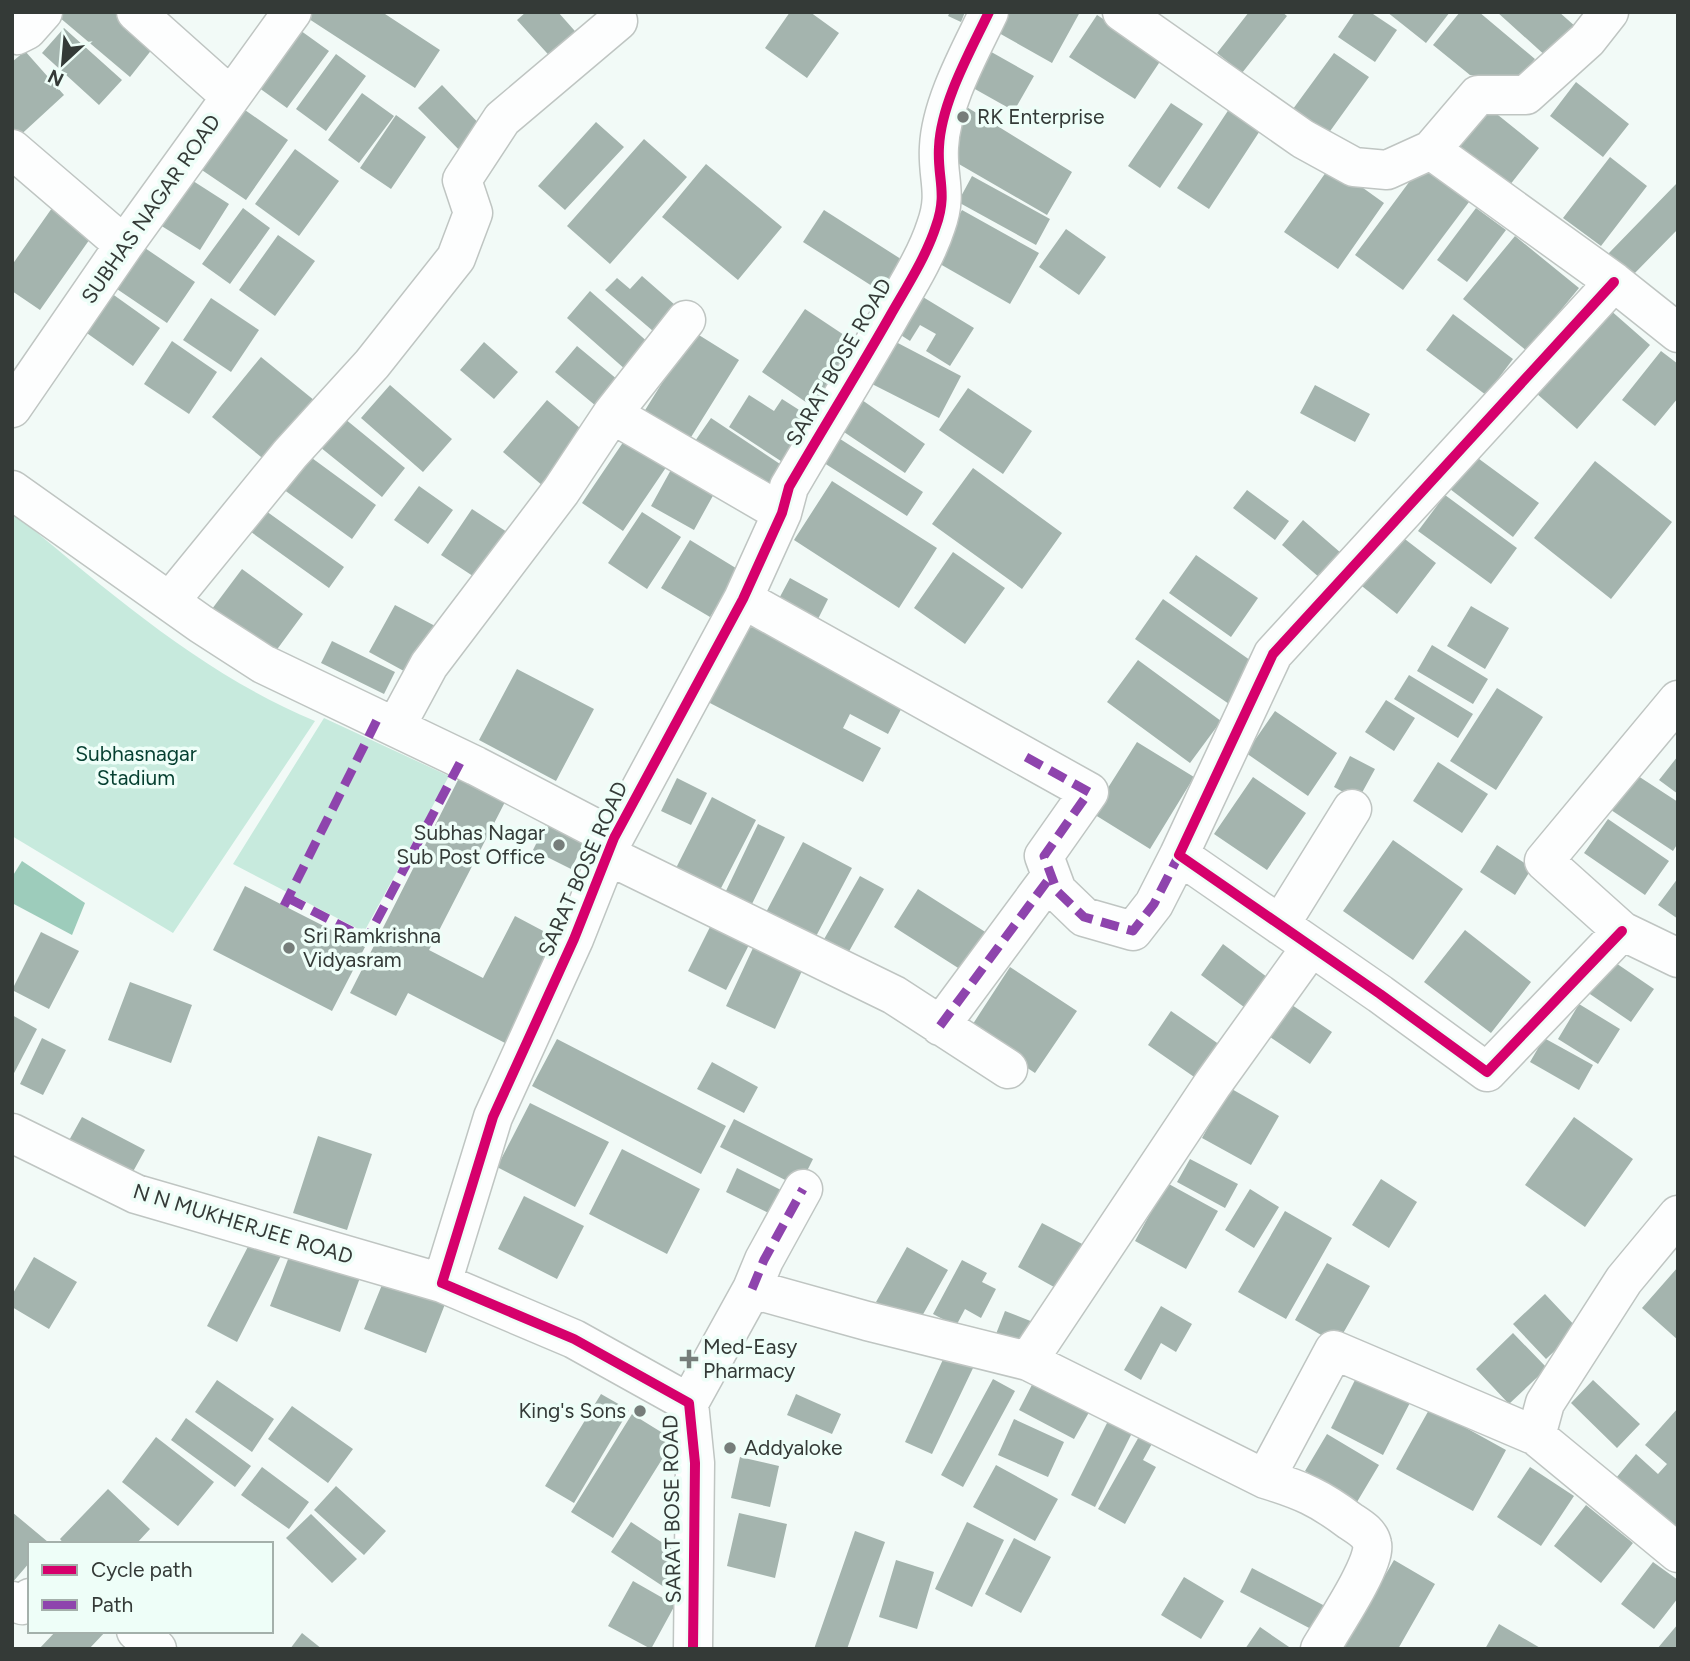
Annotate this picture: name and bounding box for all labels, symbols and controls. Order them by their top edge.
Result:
north arrow [28,28,98,98]
text: N [44,64,67,91]
place label: RK Enterprise [977,104,1104,129]
street label: SUBHAS NAGAR ROAD [76,109,225,308]
marker: RK Enterprise [955,109,971,125]
street label: SARAT BOSE ROAD [781,274,897,450]
park label: Subhasnagar Stadium [75,741,197,790]
street label: SARAT BOSE ROAD [533,777,632,960]
place label: Subhas Nagar Sub Post Office [396,820,545,869]
marker: Subhas Nagar Sub Post Office [551,837,567,853]
place label: Sri Ramkrishna Vidyasram [303,923,441,972]
marker: Sri Ramkrishna Vidyasram [281,940,297,956]
street label: N N MUKHERJEE ROAD [130,1178,356,1269]
place label: Med-Easy Pharmacy [703,1334,797,1383]
marker: Med-Easy Pharmacy [681,1351,697,1367]
place label: King's Sons [519,1398,626,1423]
marker: King's Sons [632,1403,648,1419]
street label: SARAT BOSE ROAD [657,1414,686,1604]
place label: Addyaloke [744,1435,842,1460]
marker: Addyaloke [722,1440,738,1456]
legend [28,1542,273,1633]
text: Cycle path [91,1557,192,1582]
text: Path [91,1592,133,1617]

